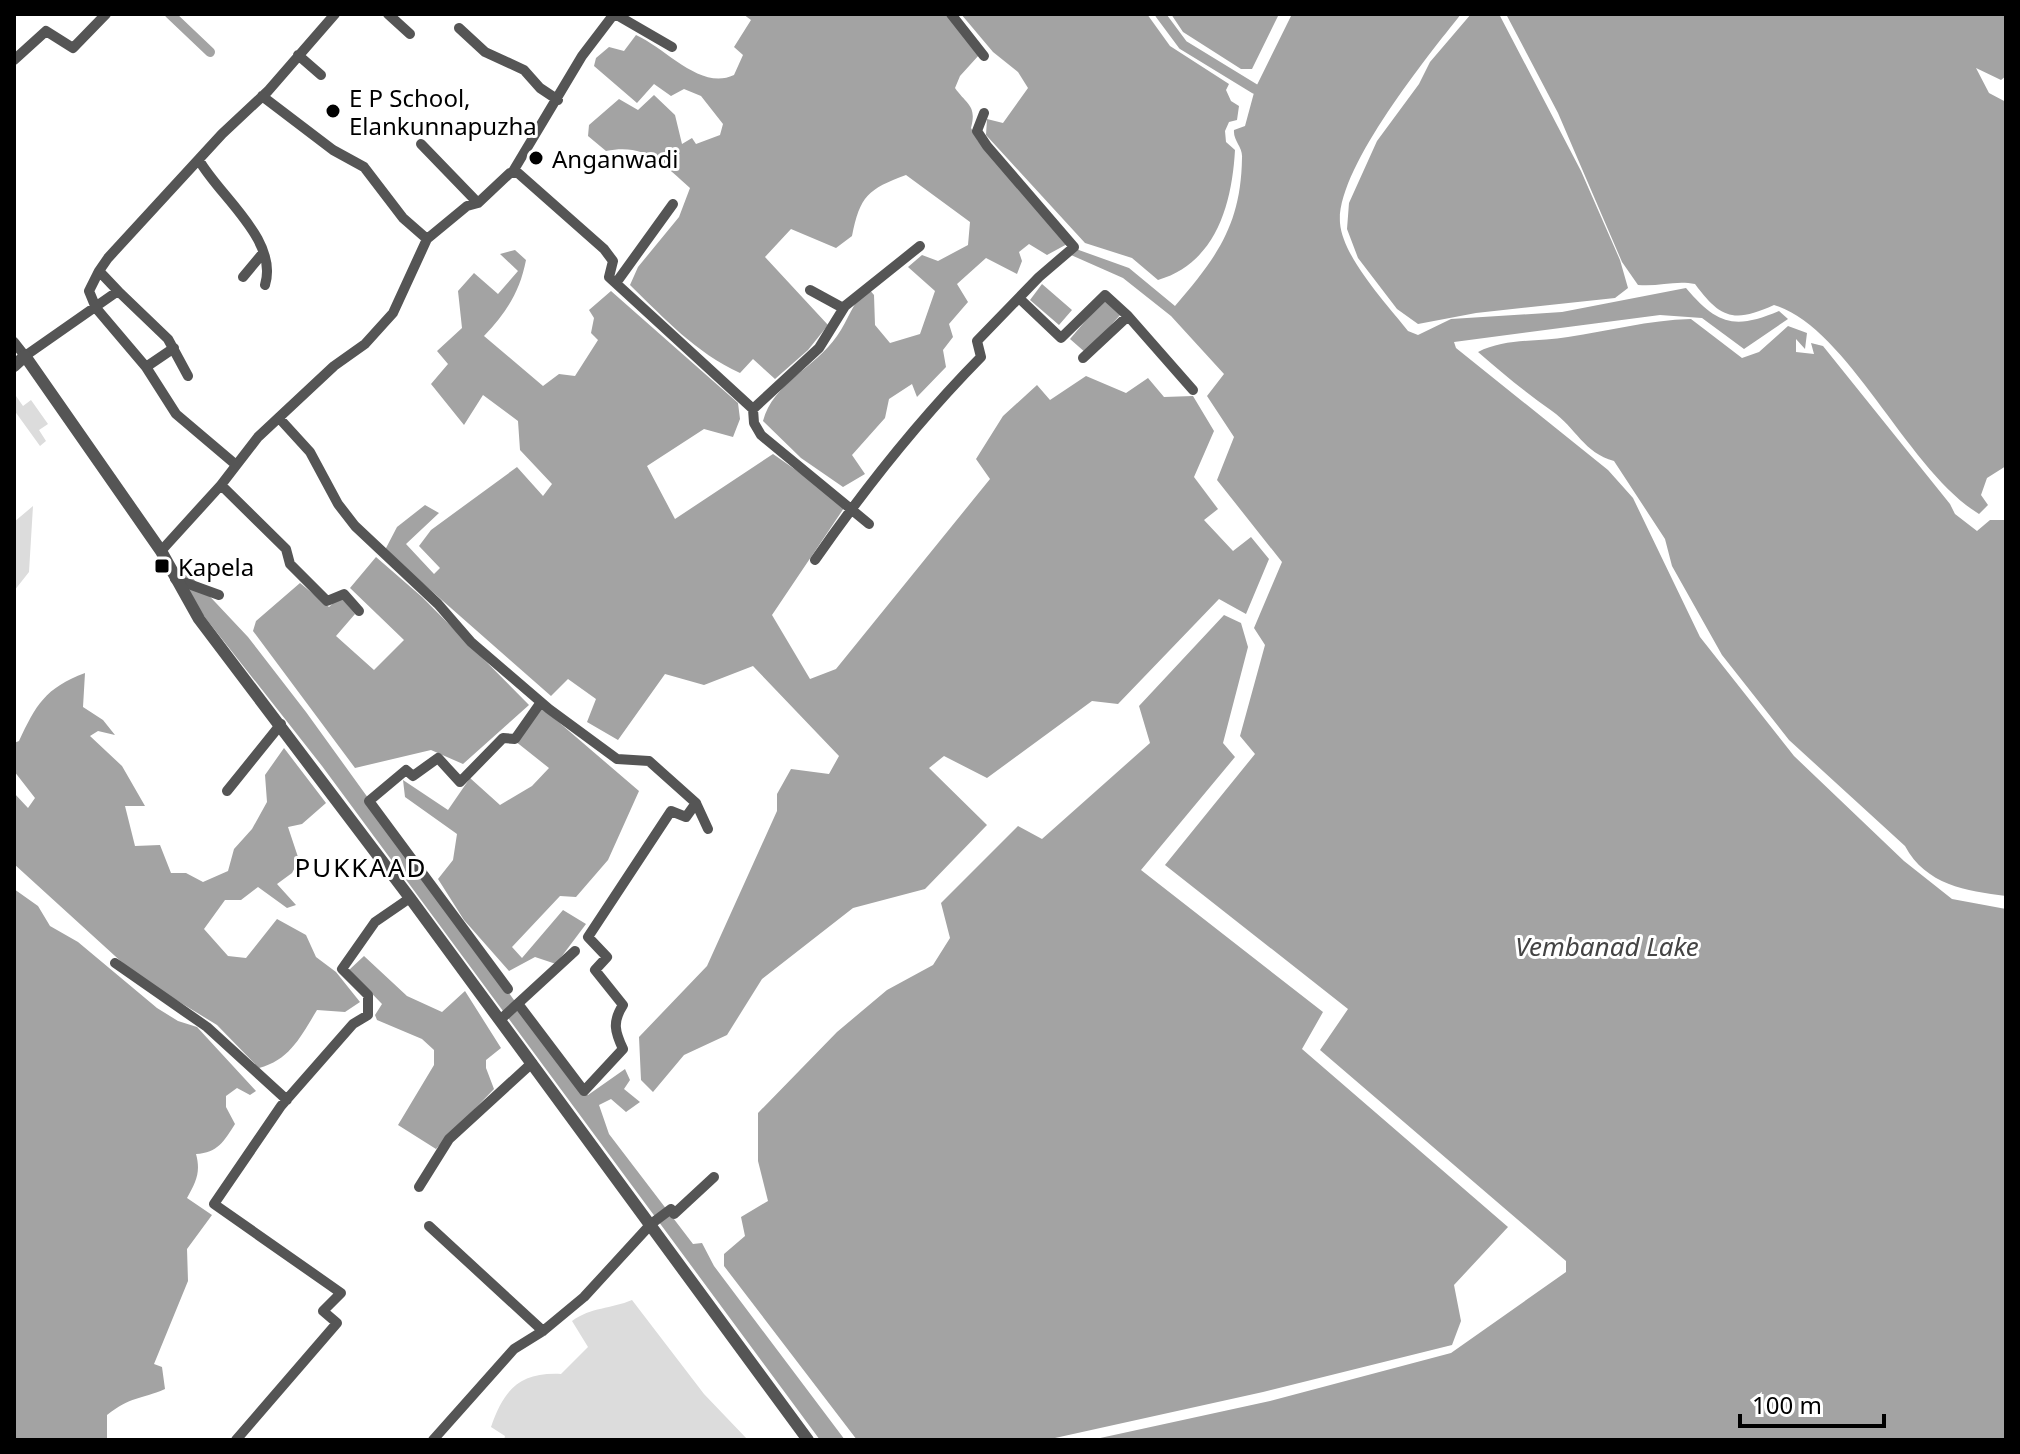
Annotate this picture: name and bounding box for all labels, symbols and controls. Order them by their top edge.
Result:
place label: E P School, Elankunnapuzha [349,81,537,142]
marker: E P School, Elankunnapuzha [324,102,342,120]
place label: Anganwadi [552,142,679,175]
marker: Anganwadi [527,149,545,167]
place label: Kapela [178,550,254,583]
marker: Kapela [153,557,171,575]
district label: PUKKAAD [294,849,428,885]
water label: Vembanad Lake [1515,928,1699,964]
scale bar [1740,1378,1884,1428]
text: 100 m [1752,1388,1822,1421]

